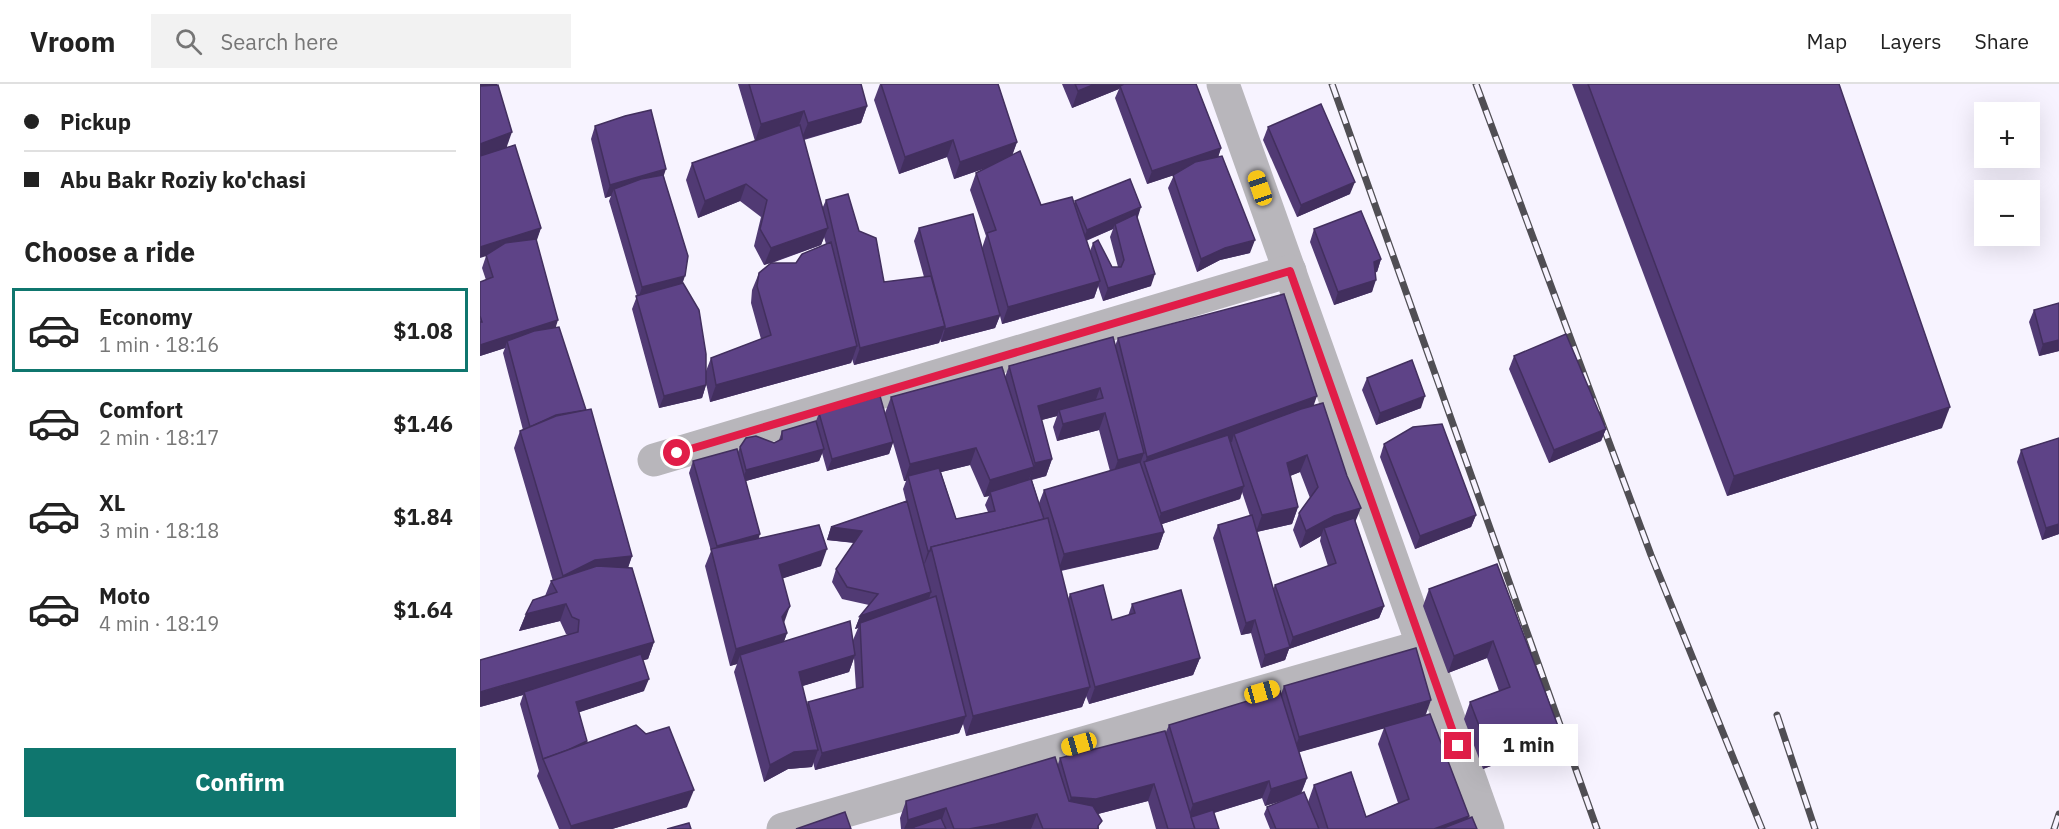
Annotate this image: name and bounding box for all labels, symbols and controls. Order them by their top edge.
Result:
search box [151,14,571,68]
text: Vroom [30,23,115,60]
icon: search [172,25,205,58]
text: Search here [220,27,338,56]
text: Map [1807,27,1847,55]
text: Layers [1880,27,1942,55]
text: Share [1975,27,2029,55]
map controls [1974,102,2040,246]
button: + [1974,102,2040,168]
text: Pickup [60,107,131,136]
text: Abu Bakr Roziy ko'chasi [60,165,306,194]
car [1246,168,1274,208]
button: − [1974,180,2040,246]
text: Choose a ride [24,234,195,269]
text: Economy [99,302,193,331]
icon: car [27,303,81,357]
text: $1.08 [393,316,453,345]
text: 1 min · 18:16 [99,331,219,358]
text: Comfort [99,395,183,424]
icon: car [27,396,81,450]
text: $1.46 [393,409,453,438]
text: 2 min · 18:17 [99,424,219,451]
route start [663,439,690,466]
text: XL [99,488,125,517]
icon: car [27,489,81,543]
text: $1.84 [393,502,453,531]
text: 3 min · 18:18 [99,517,219,544]
text: Moto [99,581,150,610]
icon: car [27,582,81,636]
text: $1.64 [393,595,453,624]
text: 4 min · 18:19 [99,610,219,637]
car [1242,678,1282,706]
callout: 1 min [1479,725,1578,767]
car [1059,730,1099,758]
text: 1 min [1502,731,1555,758]
route end [1444,732,1471,759]
button: Confirm [24,748,456,817]

